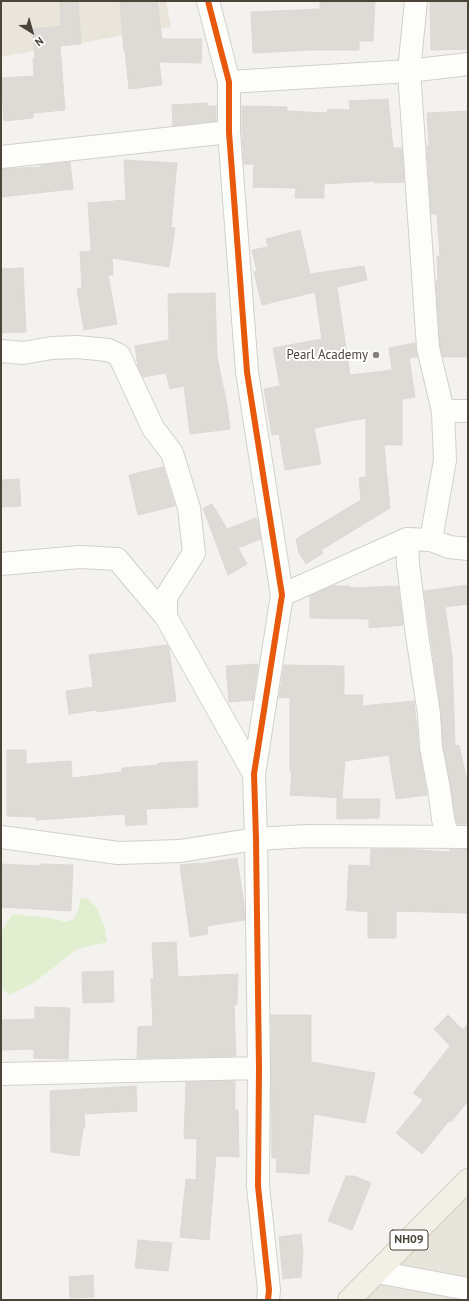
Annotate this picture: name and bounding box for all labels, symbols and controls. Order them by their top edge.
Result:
north arrow [12,12,52,52]
text: N [32,34,46,49]
place label: Pearl Academy [287,347,368,363]
marker: Pearl Academy [371,350,381,360]
road number: NH09 [390,1230,428,1250]

